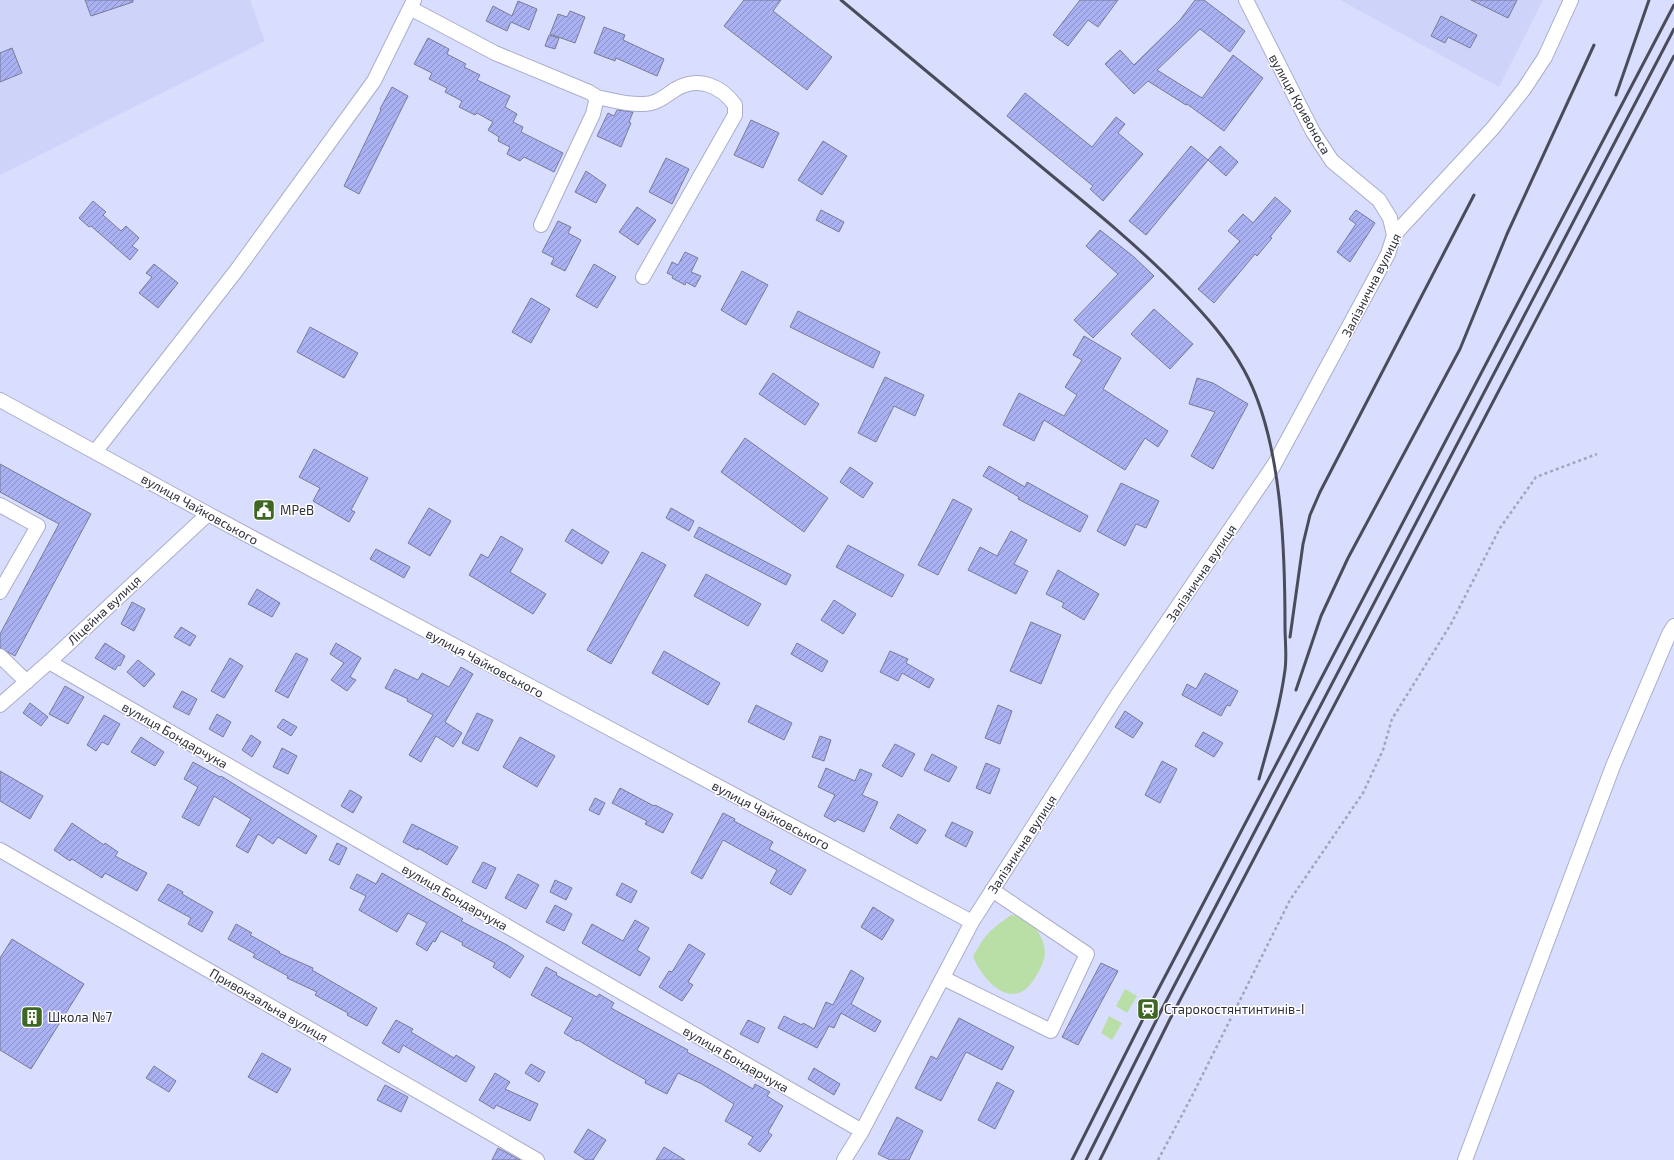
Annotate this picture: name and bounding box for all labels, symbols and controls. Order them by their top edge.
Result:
street label: вулиця Кривоноса [1266,51,1334,157]
street label: Залізнична вулиця [1338,230,1404,340]
street label: вулиця Чайковського [139,470,261,548]
public building icon: МРеВ [251,497,277,523]
place label: МРеВ [280,502,314,518]
street label: Залізнична вулиця [1162,521,1240,625]
street label: Ліцейна вулиця [64,572,144,648]
street label: вулиця Чайковського [423,625,547,701]
street label: вулиця Бондарчука [119,698,231,772]
street label: вулиця Чайковського [709,777,833,853]
street label: Залізнична вулиця [984,792,1060,896]
street label: вулиця Бондарчука [399,860,511,934]
street label: Привокзальна вулиця [207,965,331,1045]
station icon: Старокостянтинтинів-І [1135,996,1161,1022]
place label: Старокостянтинтинів-І [1164,1001,1305,1017]
building icon: Школа №7 [19,1004,45,1030]
place label: Школа №7 [48,1009,113,1025]
street label: вулиця Бондарчука [680,1022,792,1096]

